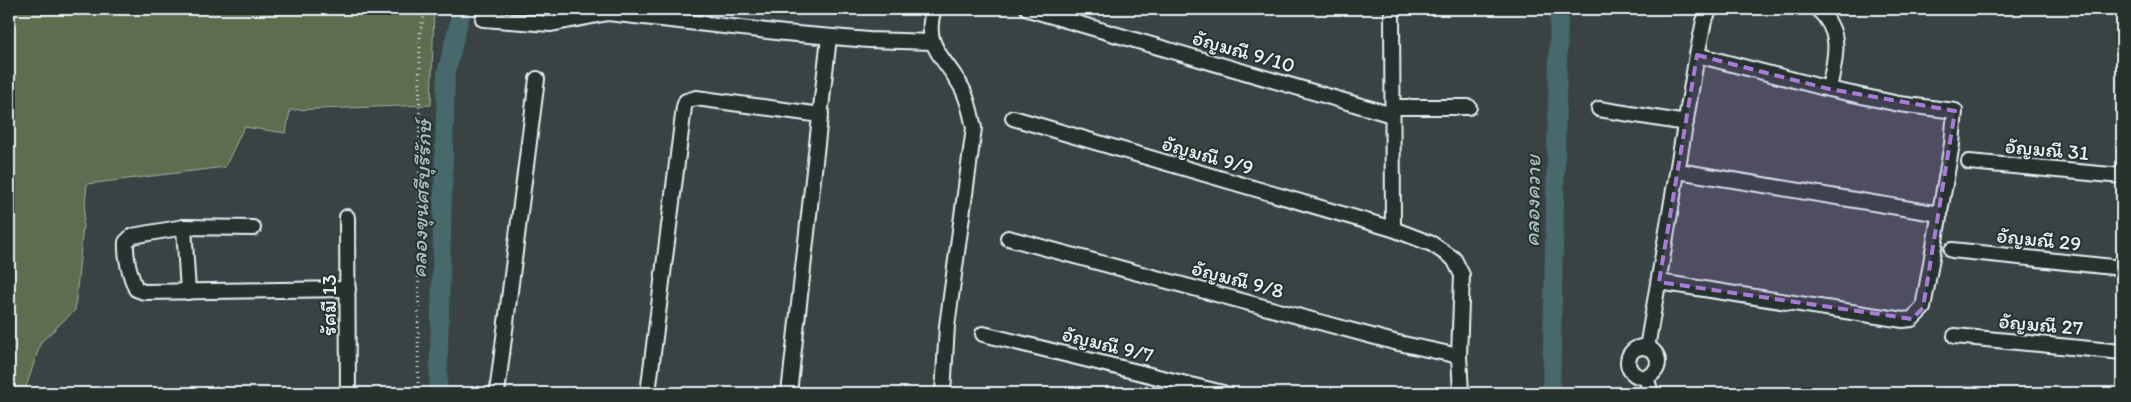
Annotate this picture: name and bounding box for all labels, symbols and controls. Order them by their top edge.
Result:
street label: อัญมณี 9/10 [1190,24,1298,78]
water label: คลองขุนศรีบุรีรักษ์ [405,116,438,279]
street label: อัญมณี 9/9 [1159,130,1257,180]
street label: อัญมณี 31 [2004,133,2090,165]
water label: คลองควาย [1518,153,1546,247]
street label: อัญมณี 29 [1995,222,2083,256]
street label: อัญมณี 9/8 [1189,255,1287,303]
street label: รัศมี 13 [316,274,341,336]
street label: อัญมณี 27 [1998,308,2084,340]
street label: อัญมณี 9/7 [1060,321,1156,367]

